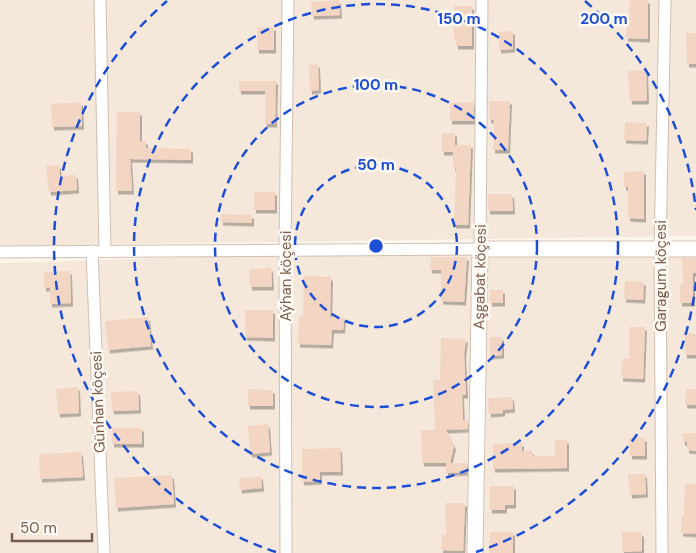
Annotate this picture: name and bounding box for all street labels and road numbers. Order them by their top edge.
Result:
street label: Garagum köçesi [651,220,671,332]
street label: Aşgabat köçesi [469,224,491,330]
street label: Aýhan köçesi [276,231,296,321]
street label: Günhan köçesi [86,351,110,453]

